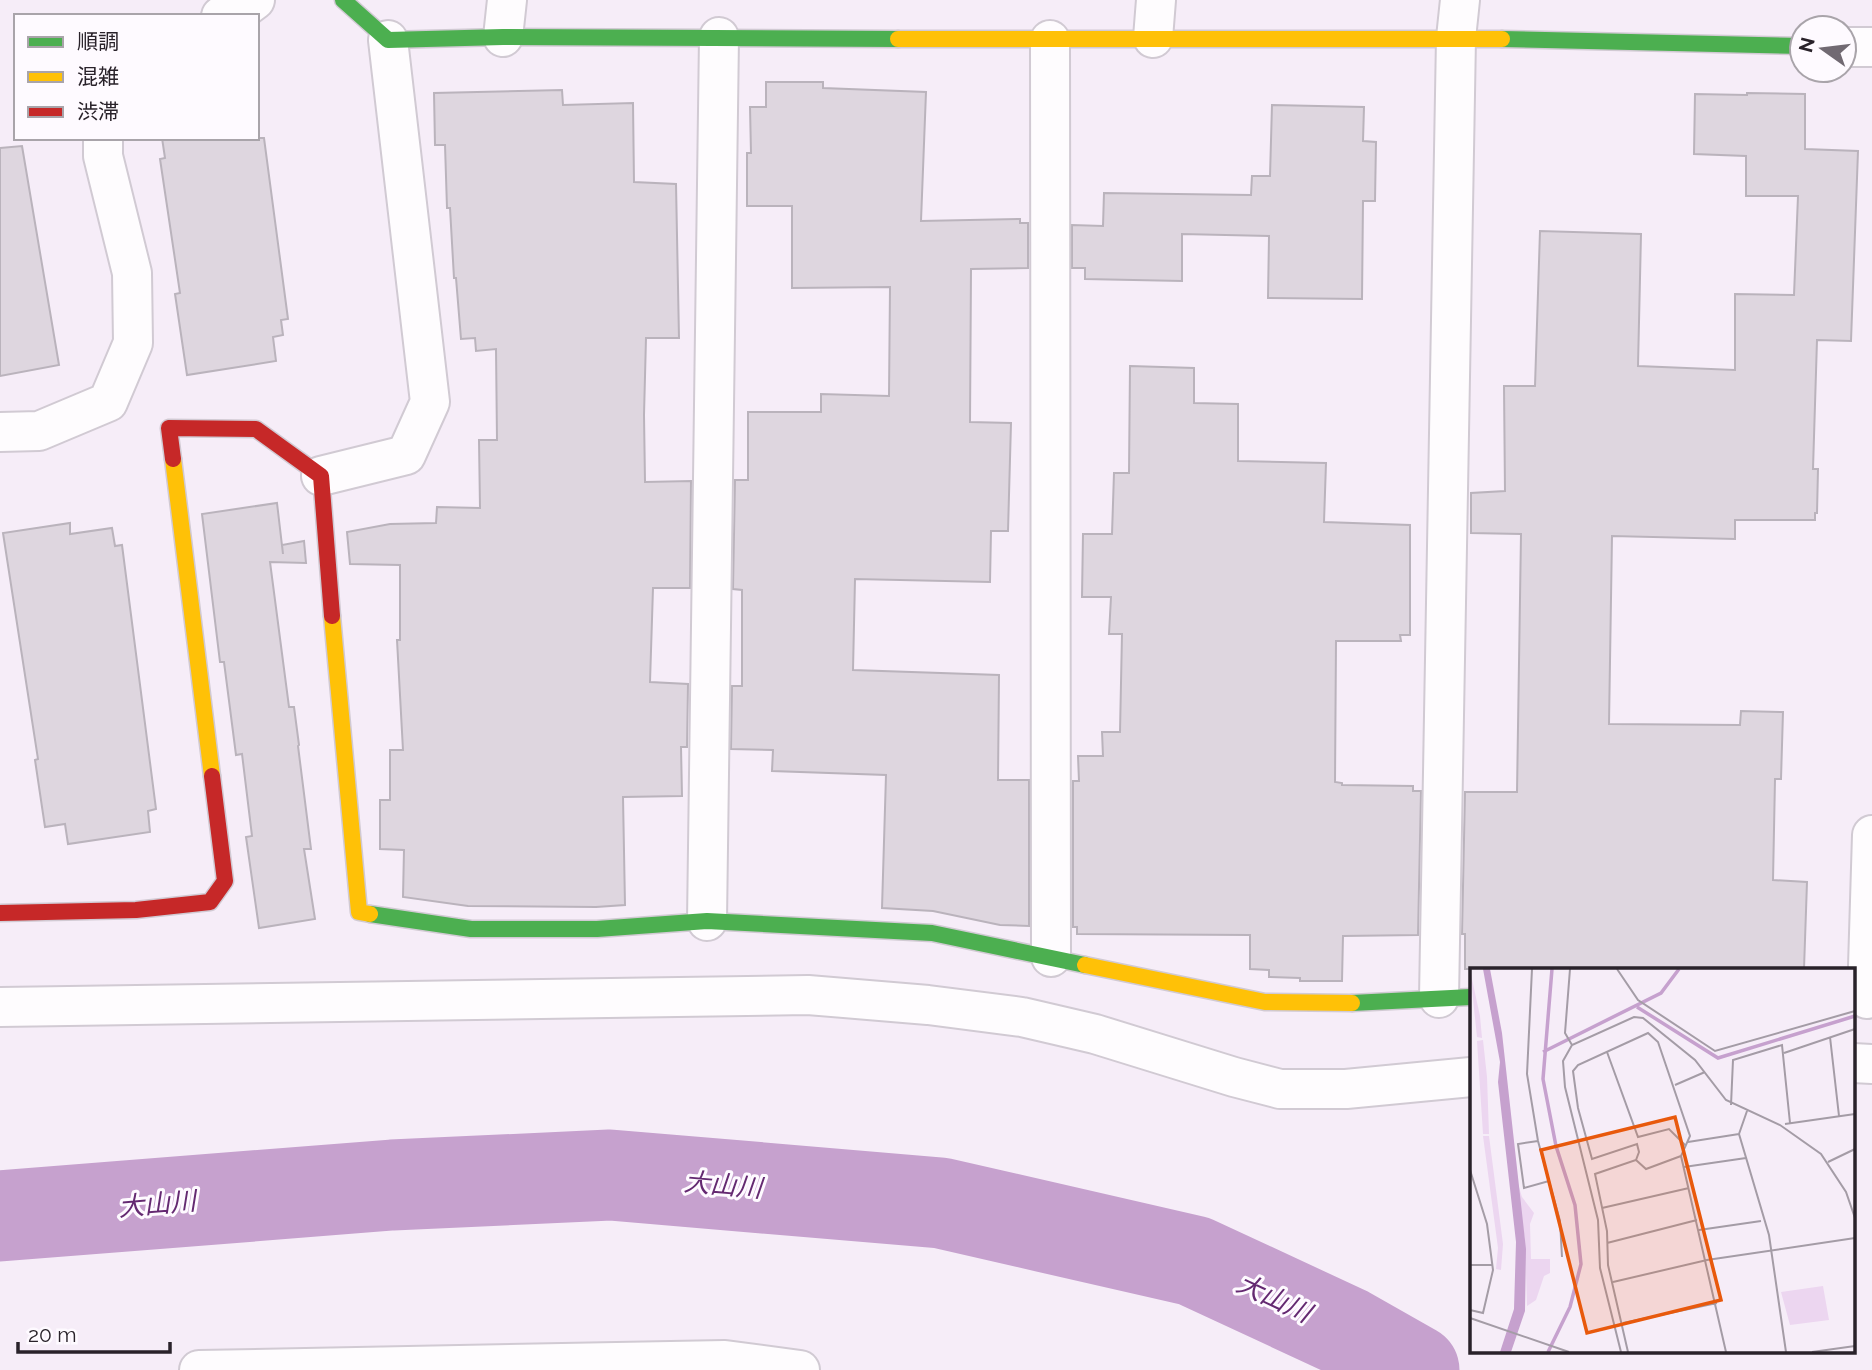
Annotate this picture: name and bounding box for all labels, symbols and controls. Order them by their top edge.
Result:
legend [14,14,259,140]
north arrow [1788,14,1858,84]
text: 順調 [77,29,119,54]
text: N [1794,35,1819,55]
text: 混雑 [77,64,119,89]
text: 渋滞 [77,99,119,124]
inset map [1470,968,1854,1352]
water label: 大山川 [683,1167,766,1204]
water label: 大山川 [117,1185,200,1222]
water label: 大山川 [1232,1268,1318,1329]
scale bar [18,1310,170,1354]
text: 20 m [28,1322,76,1347]

